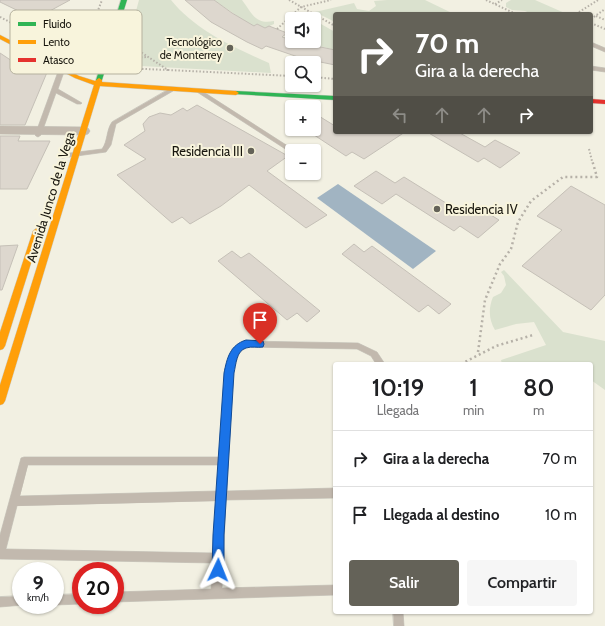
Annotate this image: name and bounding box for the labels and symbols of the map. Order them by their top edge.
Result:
legend [10,10,142,74]
text: Fluido [43,17,72,31]
text: Lento [43,35,70,49]
place label: Tecnológico de Monterrey [160,35,222,62]
marker: Tecnológico de Monterrey [225,43,235,53]
text: Atasco [43,53,74,67]
street label: Avenida Junco de la Vega [23,129,78,264]
place label: Residencia III [172,143,243,159]
marker: Residencia III [246,146,256,156]
place label: Residencia IV [445,201,518,217]
marker: Residencia IV [432,204,442,214]
pin [243,303,277,344]
position arrow [197,549,239,591]
speed limit sign: 20 [72,562,124,614]

